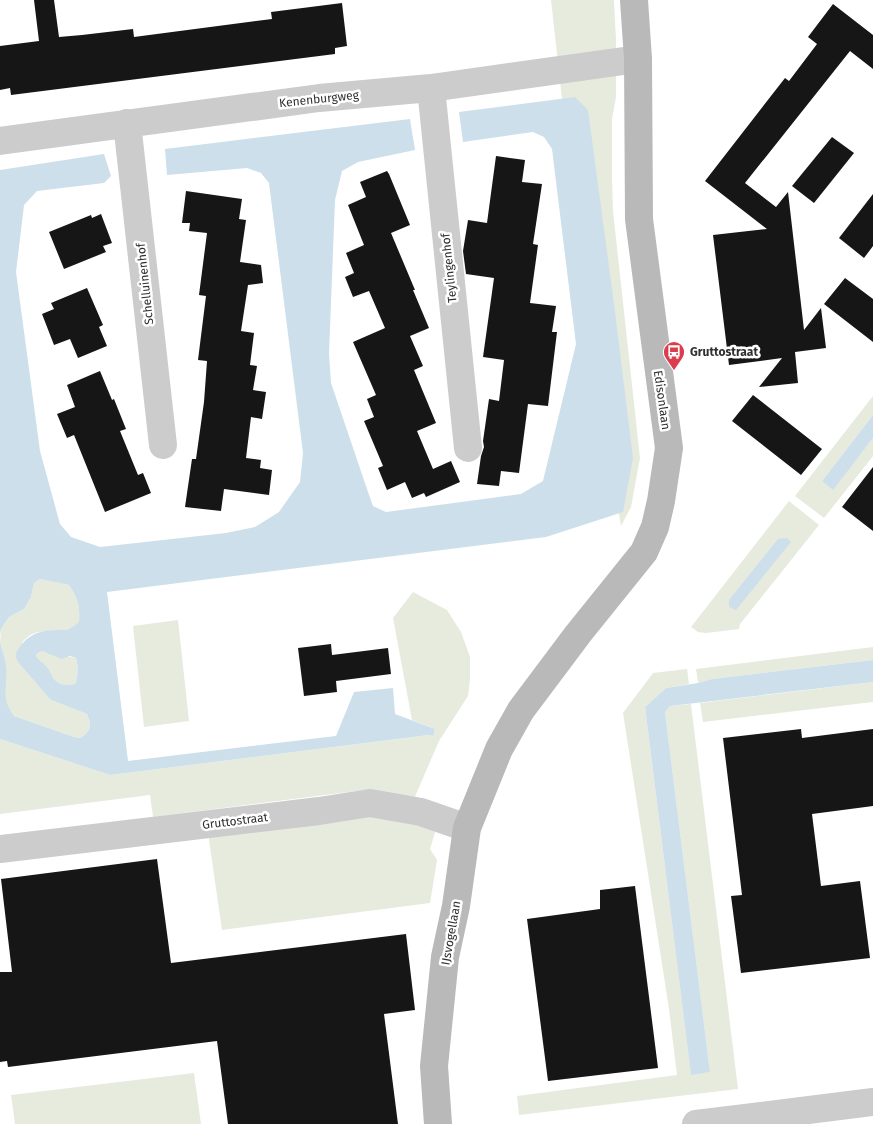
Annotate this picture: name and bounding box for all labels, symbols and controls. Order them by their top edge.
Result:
street label: Kenenburgweg [278,88,360,110]
street label: Teylingenhof [438,232,460,303]
street label: Schelluinenhof [134,242,156,325]
bus stop icon: Gruttostraat [662,340,686,371]
place label: Gruttostraat [690,345,758,359]
street label: Edisonlaan [651,369,673,431]
street label: Gruttostraat [201,810,269,832]
street label: IJsvogellaan [438,900,464,966]

